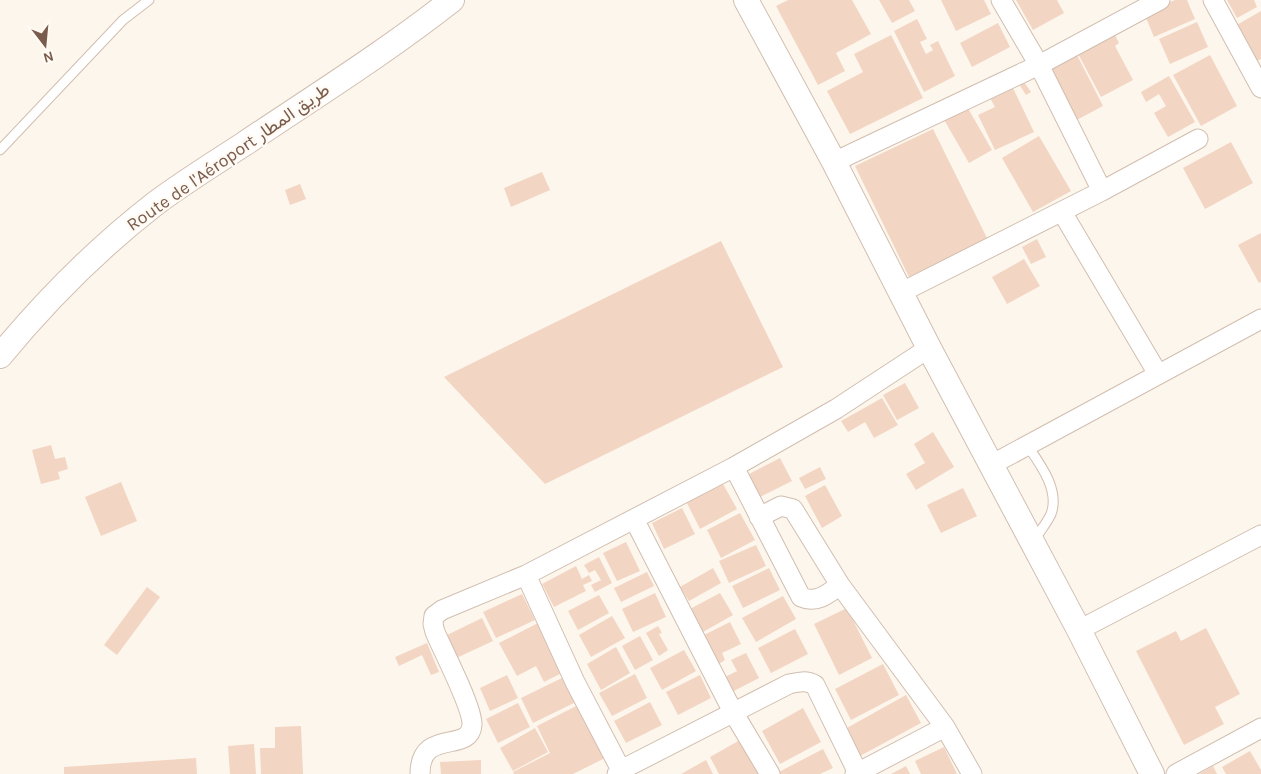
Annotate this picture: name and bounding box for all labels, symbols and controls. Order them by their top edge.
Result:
north arrow [20,20,70,70]
text: N [41,47,56,67]
street label: Route de l'Aéroport طريق المطار [122,78,334,236]

